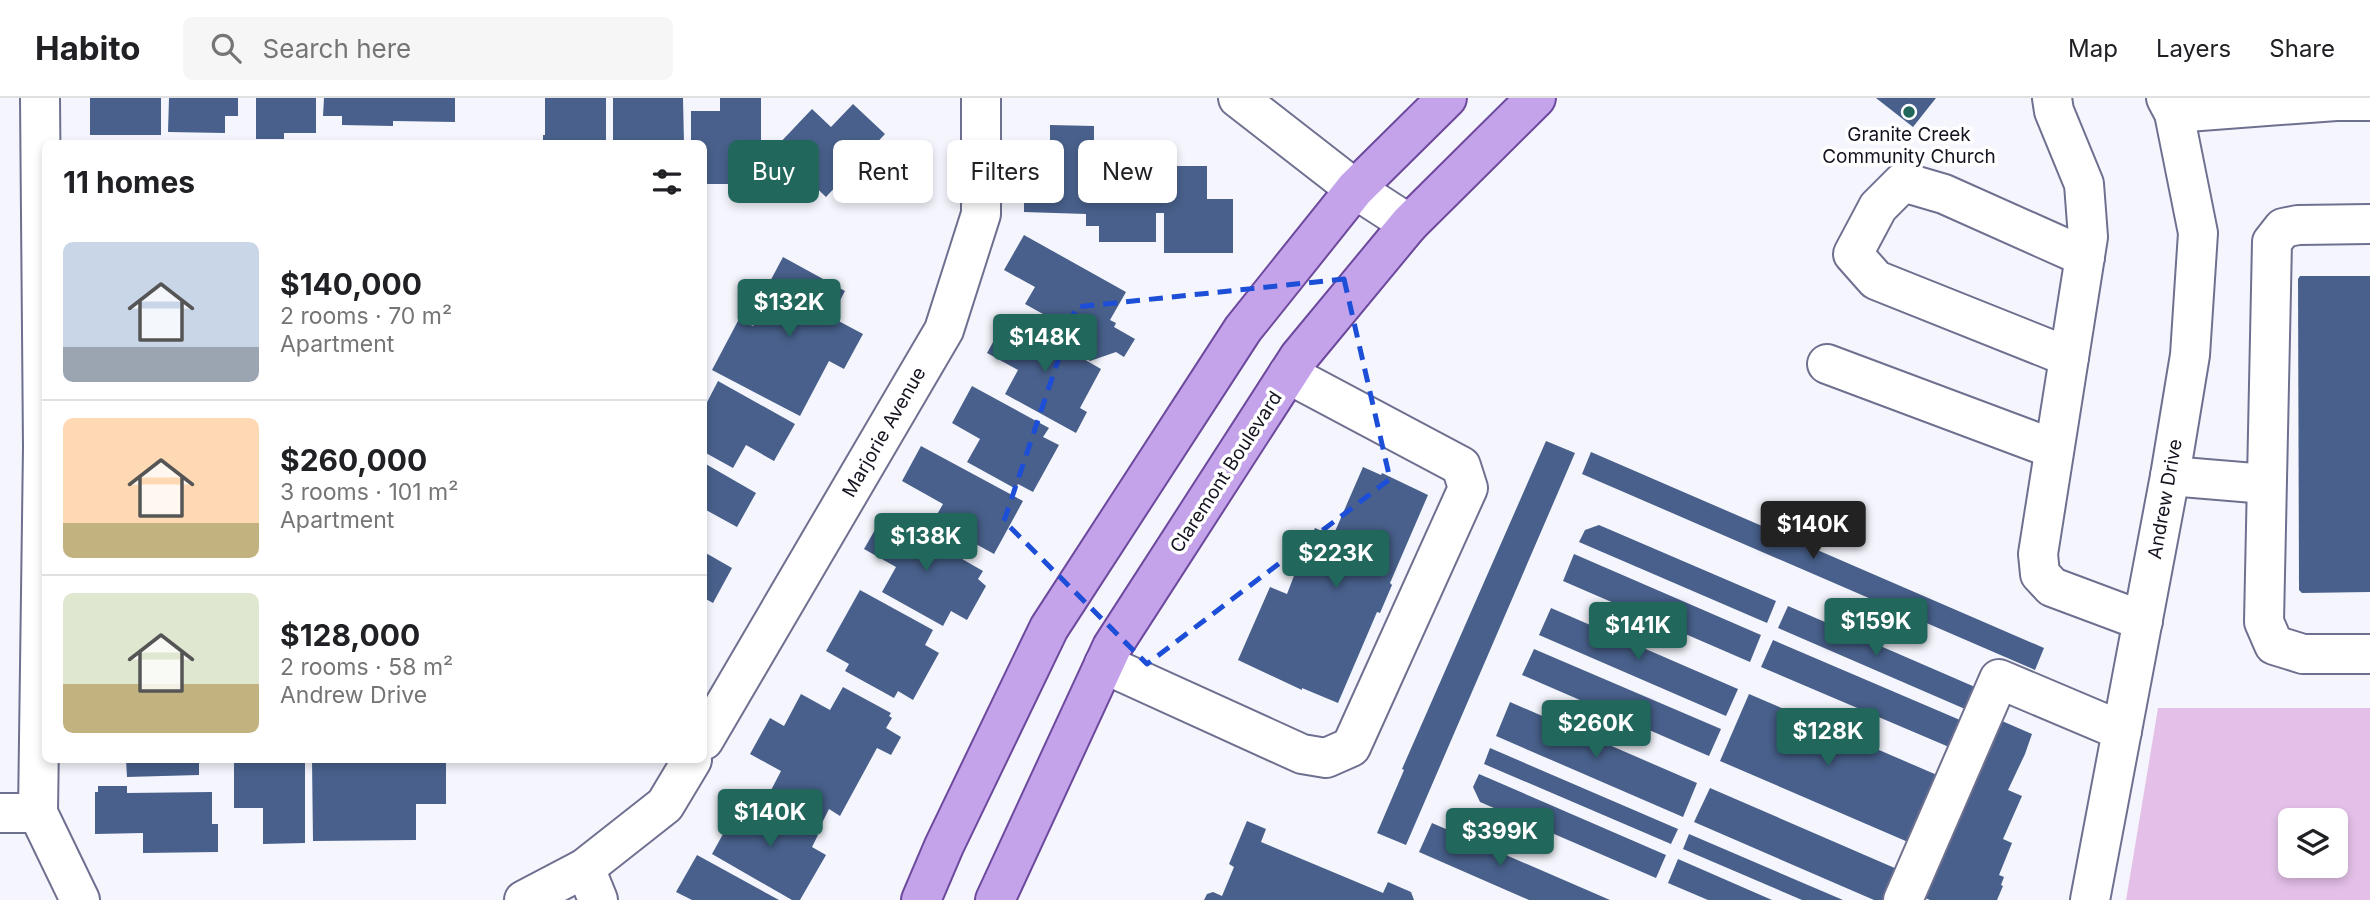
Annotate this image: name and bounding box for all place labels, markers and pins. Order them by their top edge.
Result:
marker: Granite Creek Community Church [1901,104,1917,120]
place label: Granite Creek Community Church [1822,123,1996,168]
pin: $132K [740,280,838,339]
pin: $148K [996,314,1094,374]
pin: $140K [1764,502,1862,561]
pin: $138K [877,514,975,573]
pin: $223K [1287,531,1385,590]
pin: $159K [1827,598,1925,658]
pin: $141K [1589,602,1687,662]
pin: $260K [1547,700,1645,760]
pin: $128K [1779,708,1877,768]
pin: $140K [721,790,819,849]
pin: $399K [1451,808,1549,868]

